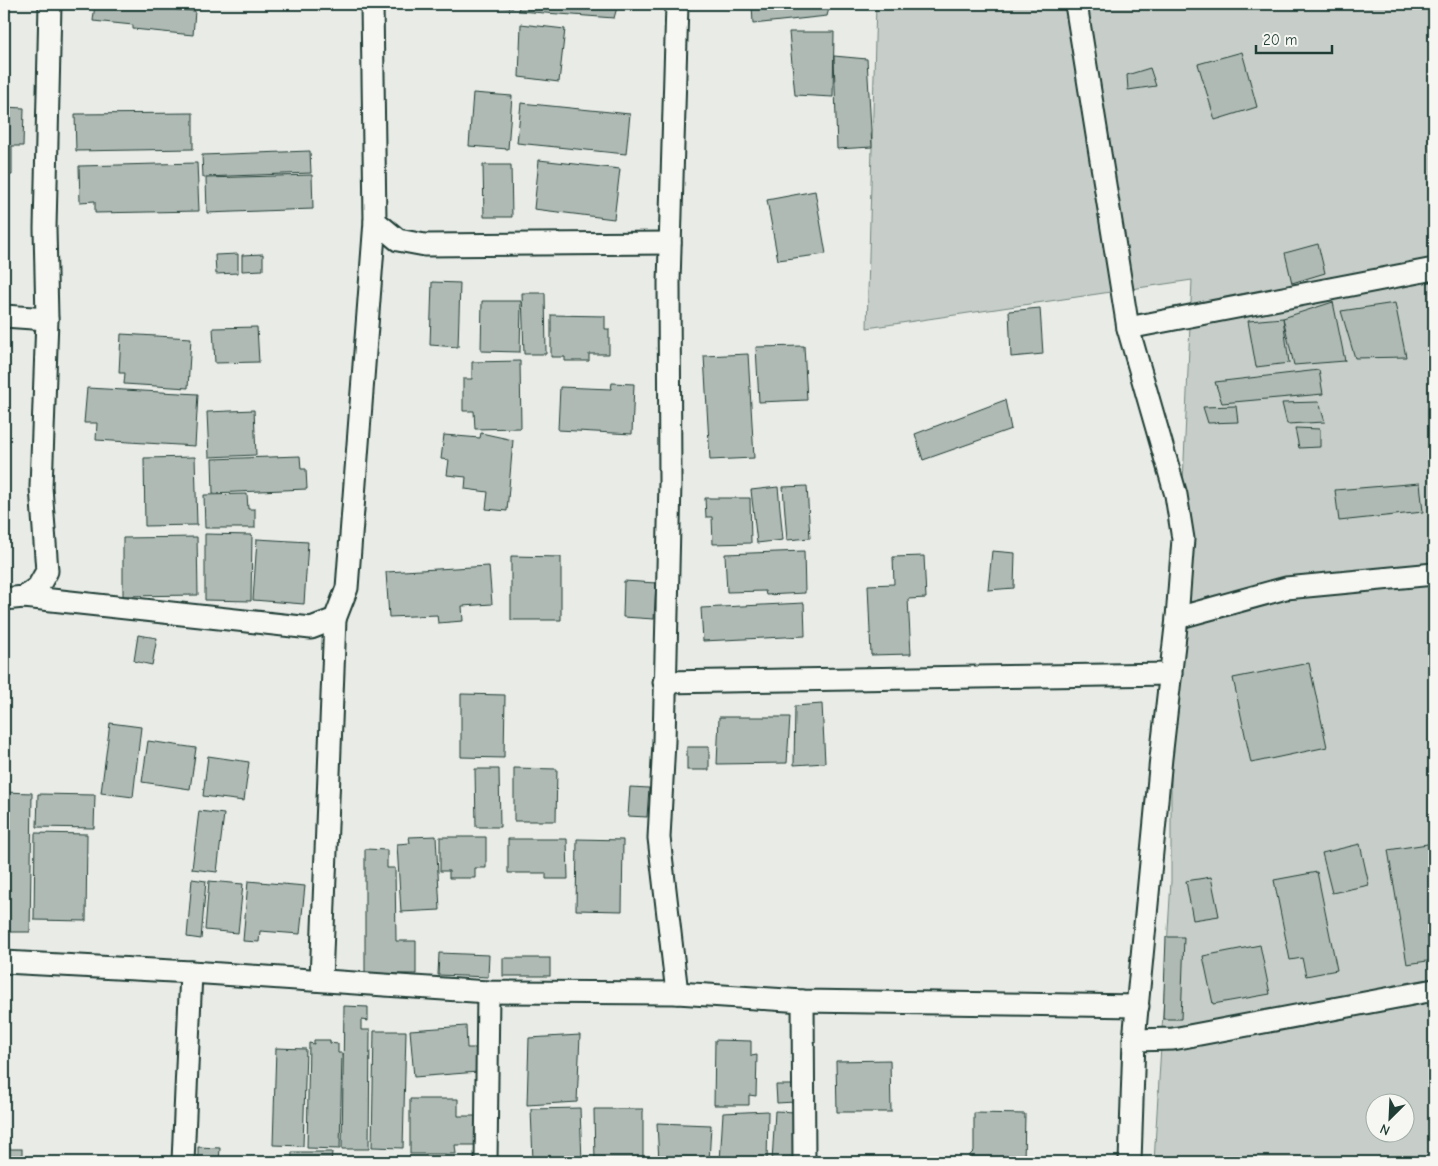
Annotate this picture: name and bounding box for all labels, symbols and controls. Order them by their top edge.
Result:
scale bar [1256,22,1332,54]
text: 20 m [1263,31,1297,49]
north arrow [1366,1094,1416,1144]
text: N [1377,1120,1393,1139]

